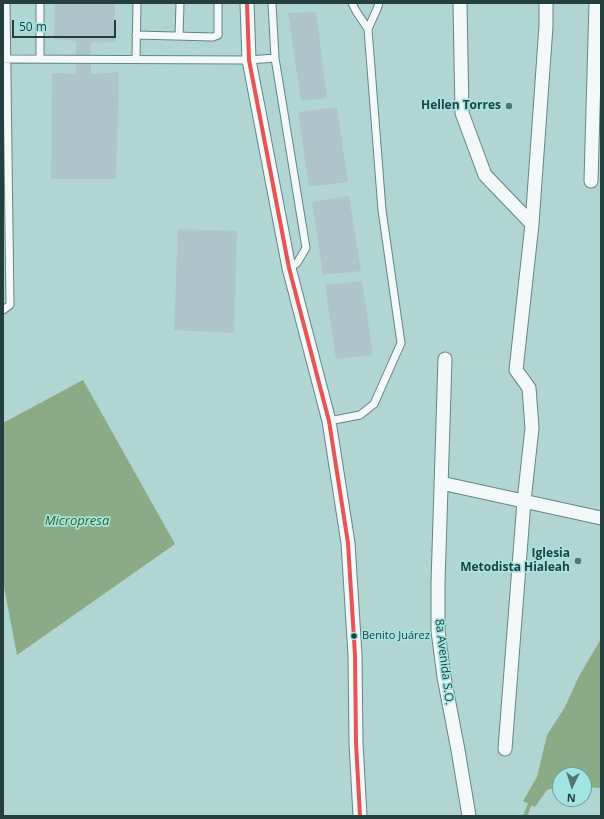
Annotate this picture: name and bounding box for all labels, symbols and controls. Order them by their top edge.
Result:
scale bar [14,12,118,38]
text: 50 m [19,18,47,35]
place label: Hellen Torres [421,99,501,113]
marker: Hellen Torres [504,101,514,111]
water label: Micropresa [45,513,109,529]
place label: Iglesia Metodista Hialeah [460,547,570,575]
marker: Iglesia Metodista Hialeah [573,556,583,566]
street label: 8a Avenida S.O. [432,618,456,706]
place label: Benito Juárez [362,629,430,643]
marker: Benito Juárez [349,631,359,641]
north arrow [552,767,592,807]
text: N [566,791,576,806]

